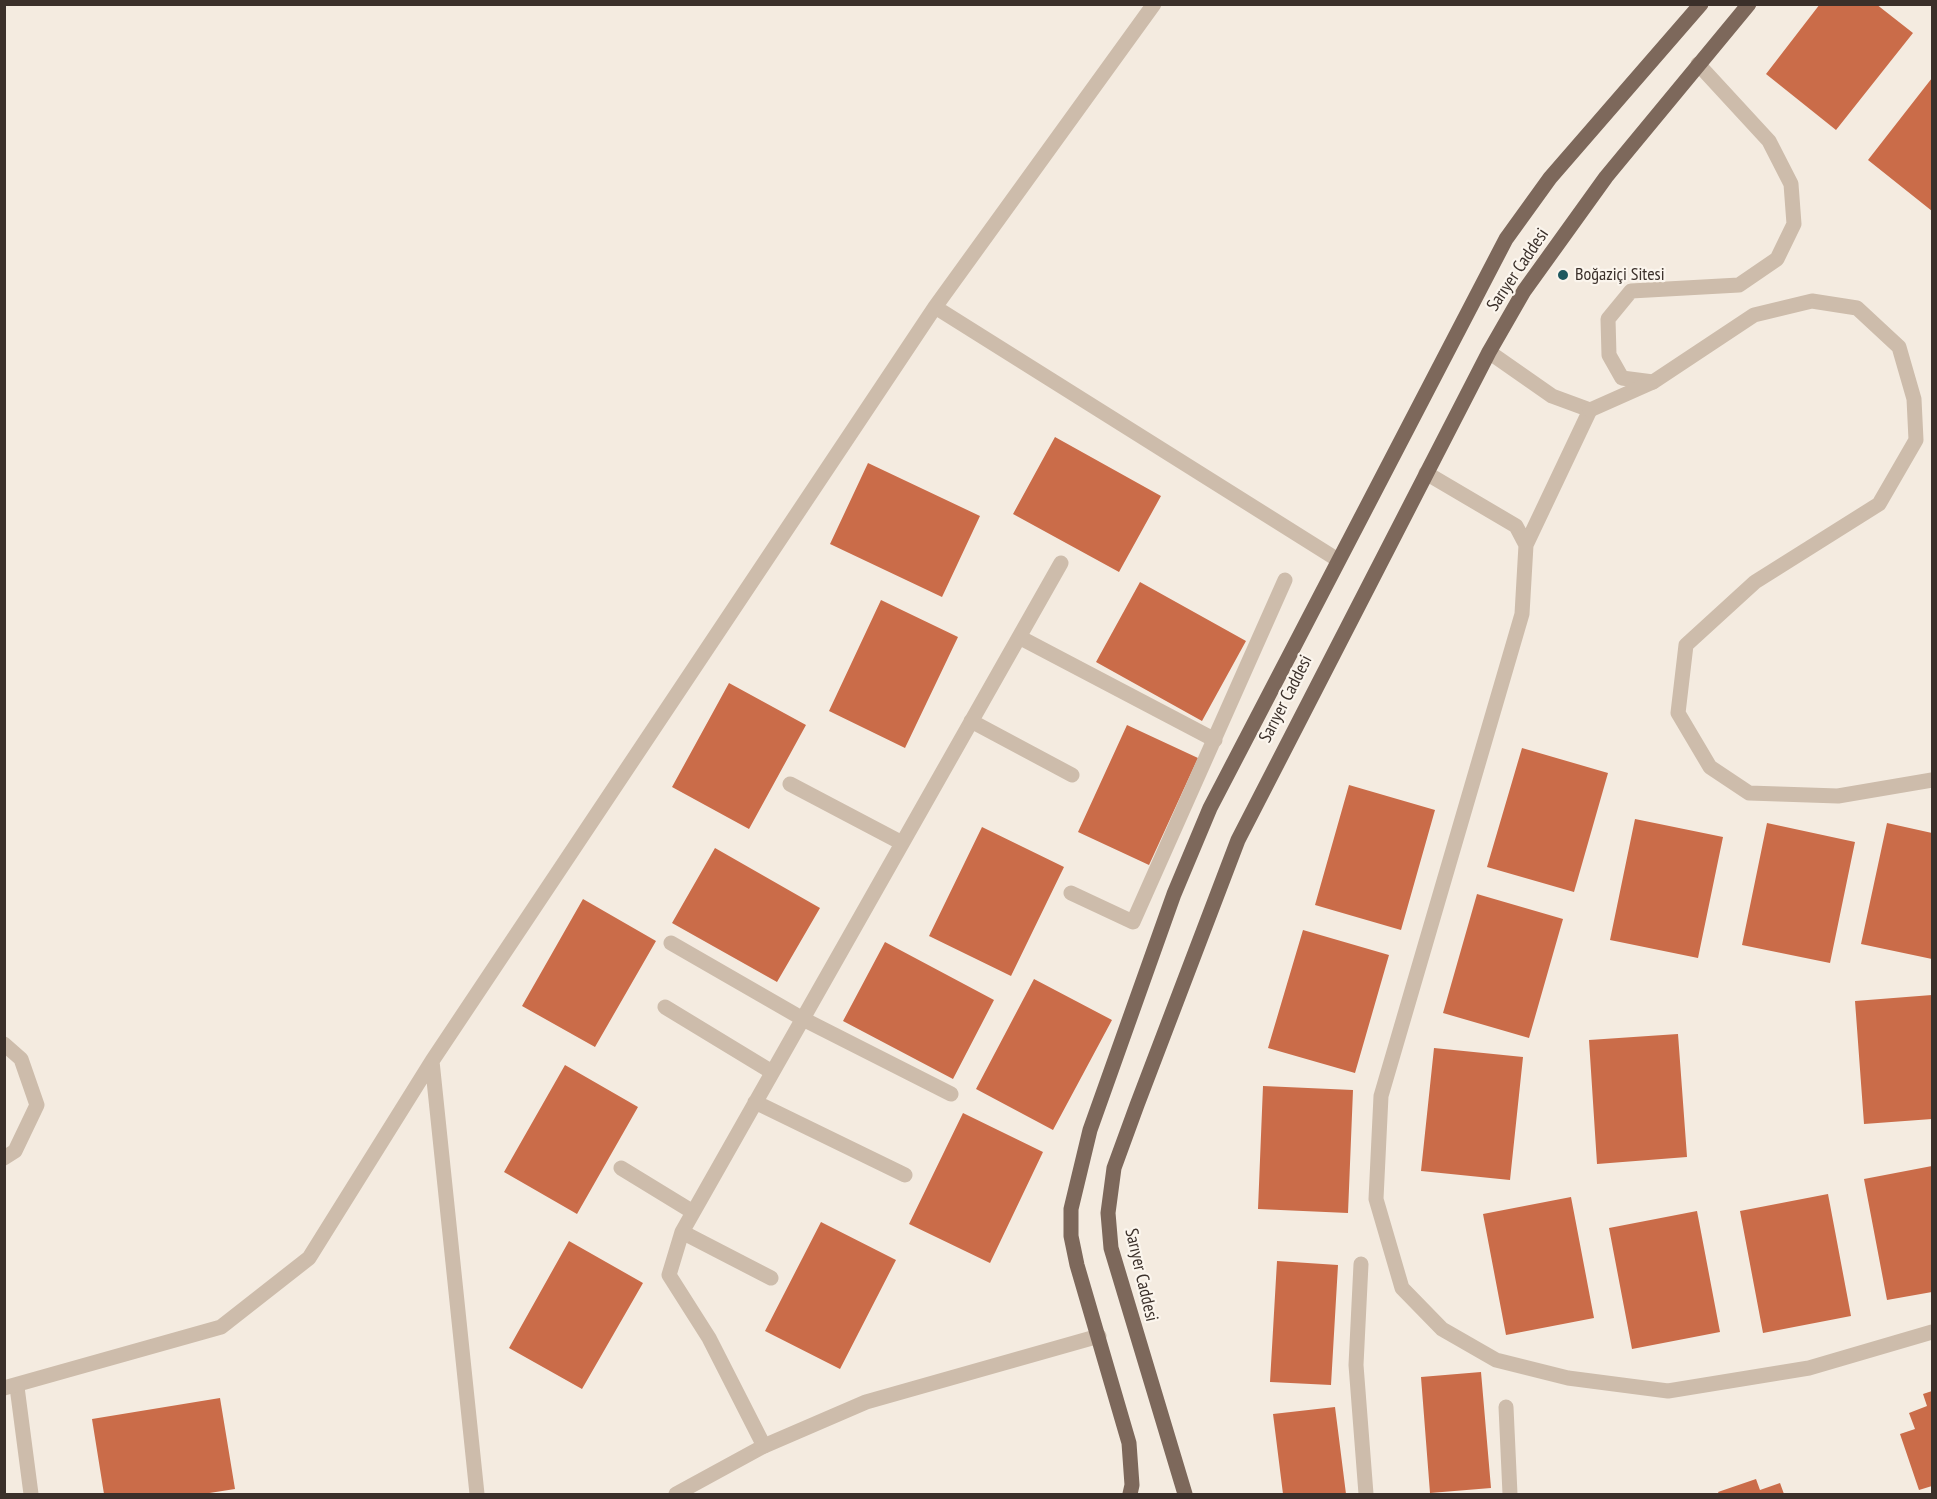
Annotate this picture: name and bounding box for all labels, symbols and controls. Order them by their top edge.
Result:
street label: Sarıyer Caddesi [1483,225,1553,315]
place label: Boğaziçi Sitesi [1575,264,1665,286]
marker: Boğaziçi Sitesi [1556,268,1570,282]
street label: Sarıyer Caddesi [1255,652,1317,746]
street label: Sarıyer Caddesi [1120,1226,1162,1324]

